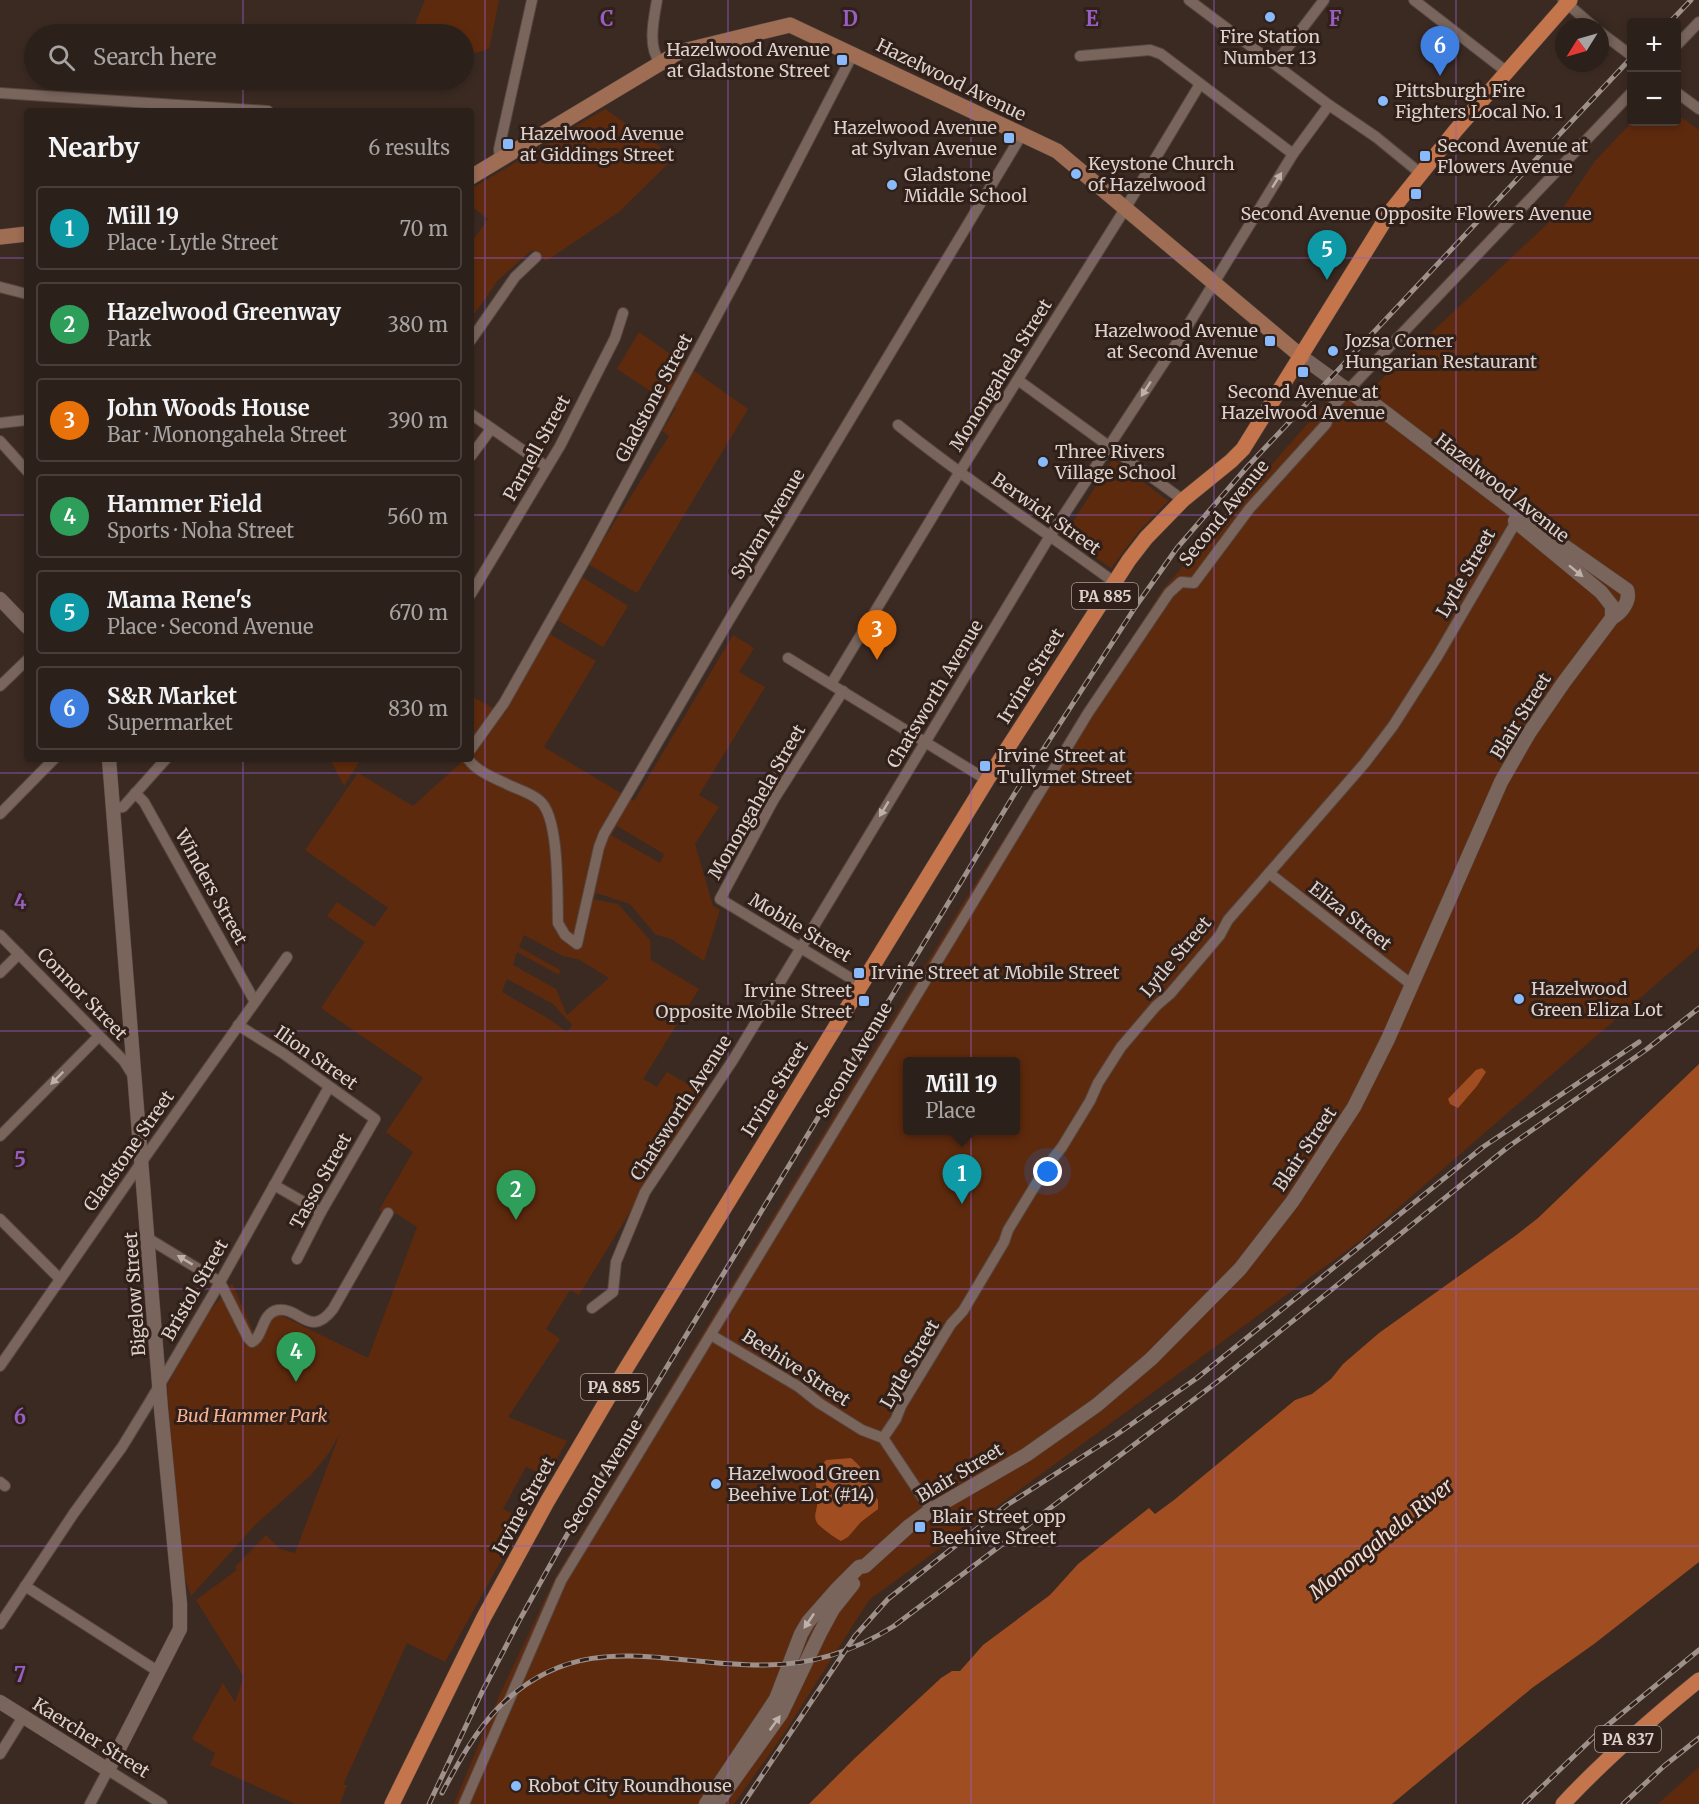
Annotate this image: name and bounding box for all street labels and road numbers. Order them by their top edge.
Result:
street label: Hazelwood Avenue [873,33,1030,126]
street label: Monongahela Street [944,294,1057,455]
street label: Gladstone Street [610,330,697,466]
street label: Parnell Street [498,391,575,505]
street label: Hazelwood Avenue [1431,428,1574,547]
street label: Second Avenue [1174,455,1274,571]
street label: Sylvan Avenue [726,464,810,583]
street label: Berwick Street [987,468,1105,560]
street label: Lytle Street [1431,524,1500,621]
road number: PA 885 [1072,583,1138,609]
street label: Chatsworth Avenue [881,615,988,772]
street label: Irvine Street [992,624,1069,728]
street label: Blair Street [1485,669,1556,763]
street label: Monongahela Street [703,720,810,883]
street label: Winders Street [170,824,253,949]
street label: Eliza Street [1304,876,1396,955]
street label: Mobile Street [745,888,856,967]
street label: Lytle Street [1135,912,1216,1002]
street label: Connor Street [32,942,132,1045]
street label: Second Avenue [810,998,897,1122]
street label: Ilion Street [270,1021,362,1095]
street label: Chatsworth Avenue [625,1031,736,1185]
street label: Irvine Street [736,1037,813,1141]
street label: Gladstone Street [78,1086,179,1216]
street label: Blair Street [1268,1102,1341,1195]
street label: Tasso Street [285,1129,356,1233]
street label: Bigelow Street [119,1231,150,1357]
street label: Bristol Street [156,1235,233,1345]
street label: Lytle Street [875,1315,944,1412]
street label: Beehive Street [738,1324,855,1411]
road number: PA 885 [581,1374,647,1400]
street label: Second Avenue [558,1414,647,1537]
street label: Blair Street [912,1438,1007,1507]
street label: Irvine Street [487,1453,560,1559]
street label: Kaercher Street [29,1692,154,1783]
road number: PA 837 [1595,1726,1661,1752]

